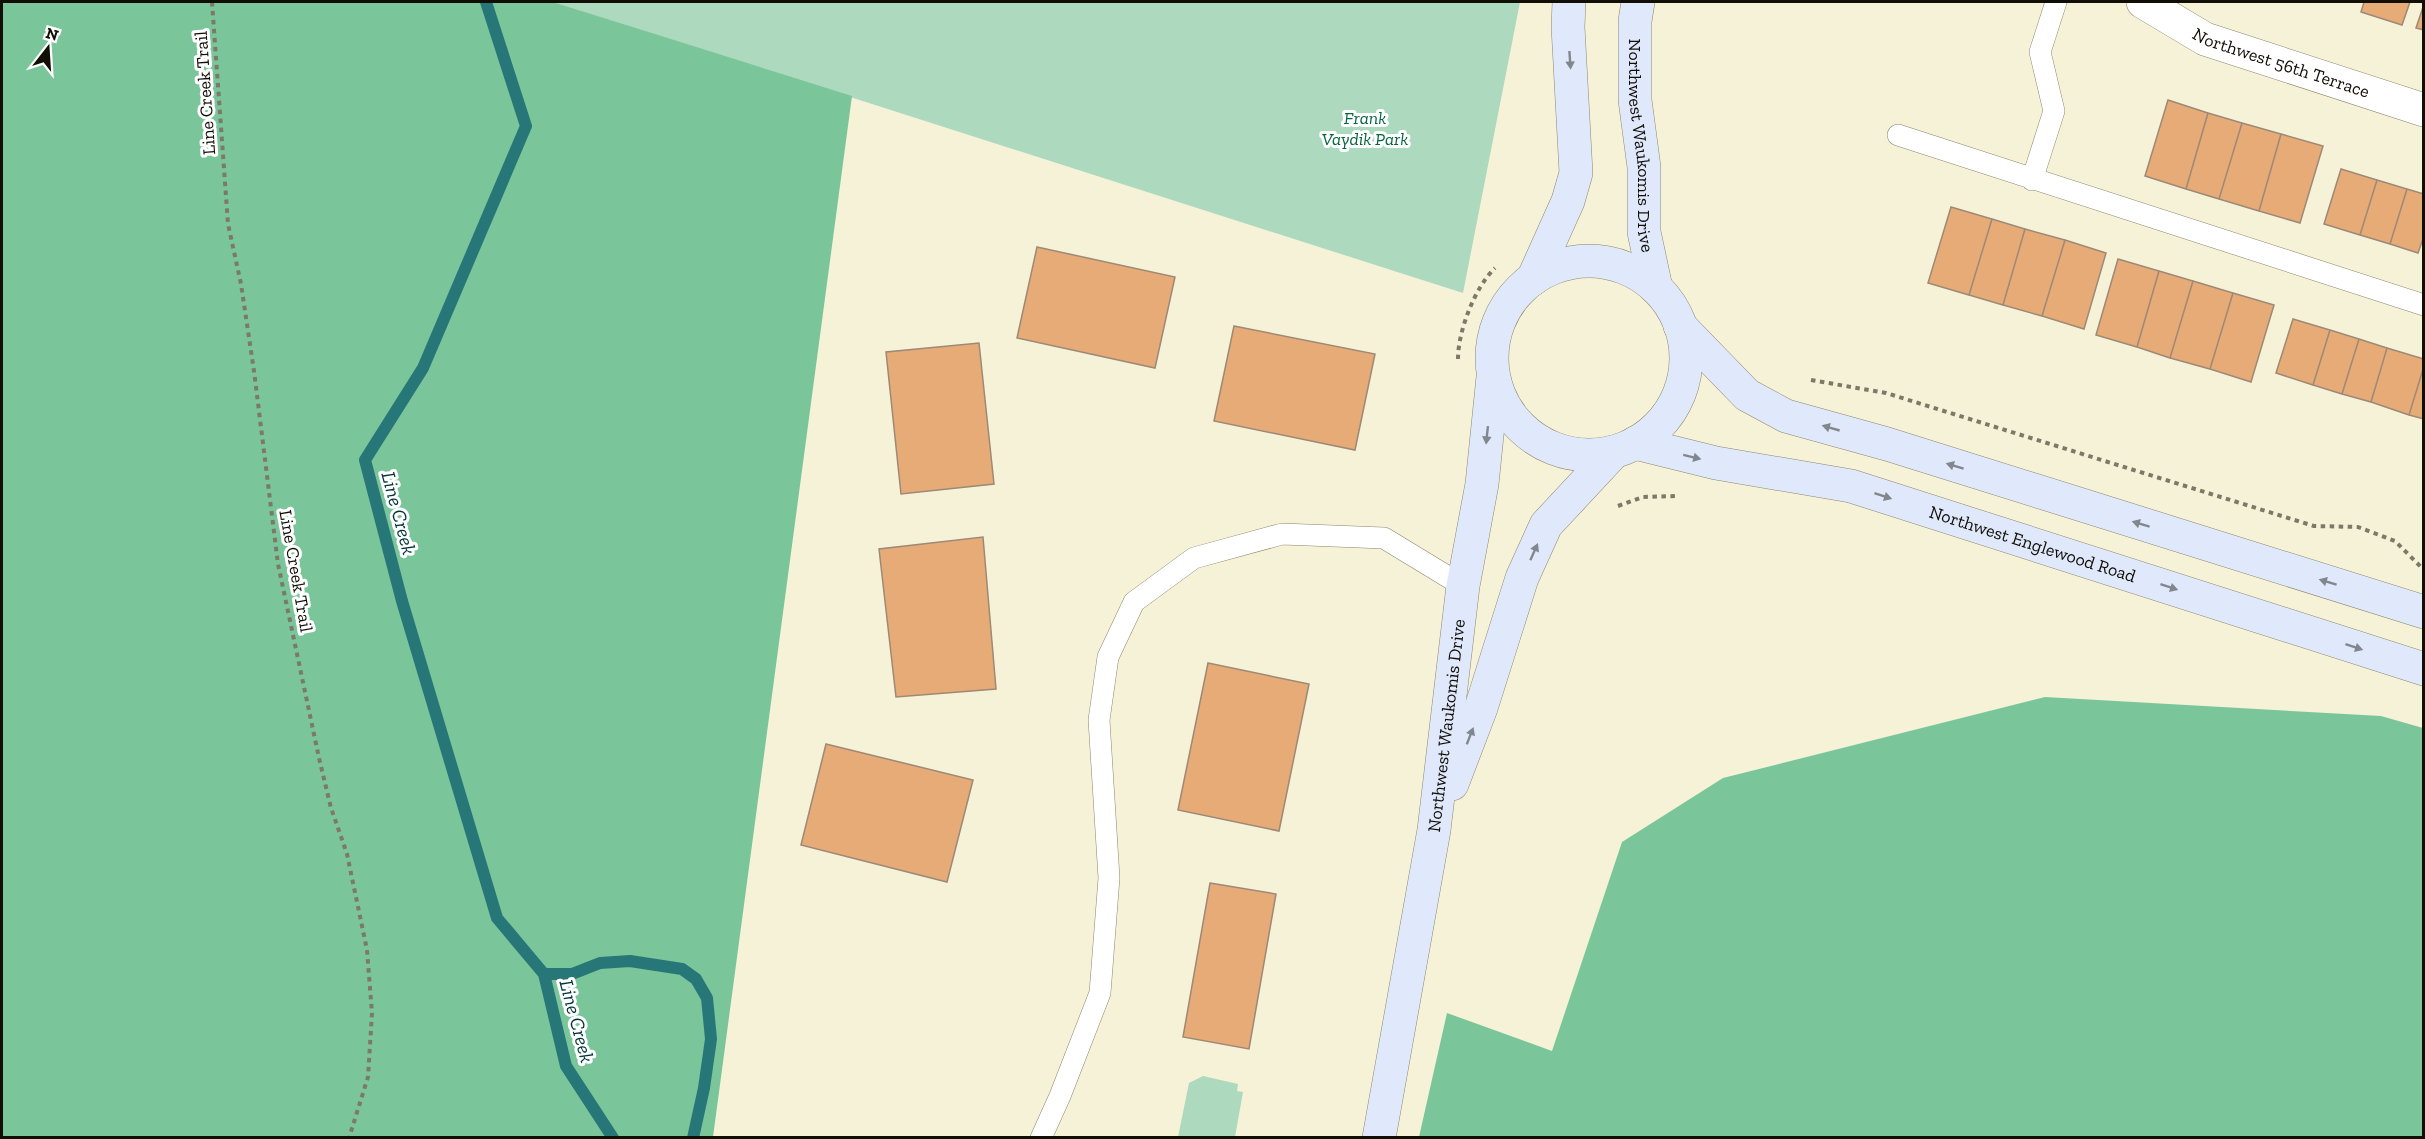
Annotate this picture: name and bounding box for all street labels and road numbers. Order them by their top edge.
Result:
street label: Northwest 56th Terrace [2188,23,2372,103]
street label: Line Creek Trail [190,30,220,156]
street label: Northwest Waukomis Drive [1624,39,1659,254]
street label: Northwest Englewood Road [1927,501,2139,587]
street label: Line Creek Trail [274,508,318,634]
street label: Northwest Waukomis Drive [1423,618,1470,833]

